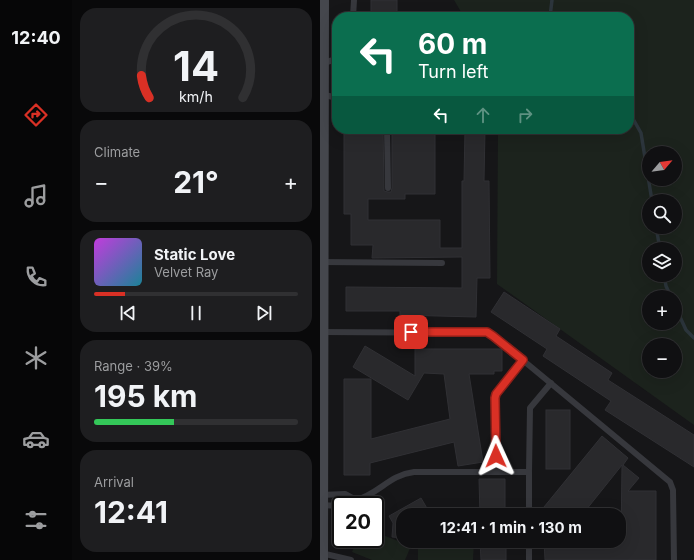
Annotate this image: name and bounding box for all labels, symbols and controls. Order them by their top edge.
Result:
text: 12:40 [11,27,61,48]
text: 60 m [418,27,487,61]
icon: left [352,28,404,80]
text: 14 [173,41,219,91]
text: Turn left [418,61,488,82]
text: km/h [179,88,213,105]
icon: directions [22,101,50,129]
icon: left [430,104,452,126]
icon: ahead [472,104,494,126]
icon: right [514,104,536,126]
text: Climate [94,144,140,160]
north arrow [642,146,682,186]
map controls [642,146,682,378]
text: 21° [173,164,219,200]
text: − [94,169,109,195]
text: + [283,169,298,195]
icon: music [22,182,50,210]
button: search [642,194,682,234]
button: layers [642,242,682,282]
text: Static Love [154,245,235,264]
icon: phone [22,263,50,291]
text: Velvet Ray [154,264,218,280]
button: + [642,290,682,330]
icon: previous [117,302,139,324]
icon: pause [185,302,207,324]
icon: next [253,302,275,324]
pin [394,315,428,349]
icon: arrive [400,321,422,343]
button: − [642,338,682,378]
icon: climate [22,344,50,372]
text: Range · 39% [94,358,173,374]
text: 195 km [94,378,197,414]
icon: car [22,425,50,453]
position arrow [475,435,517,477]
text: Arrival [94,474,134,490]
text: 12:41 [94,494,168,530]
speed limit sign: 20 [332,496,384,548]
icon: filters [22,506,50,534]
text: 12:41 · 1 min · 130 m [440,518,582,537]

